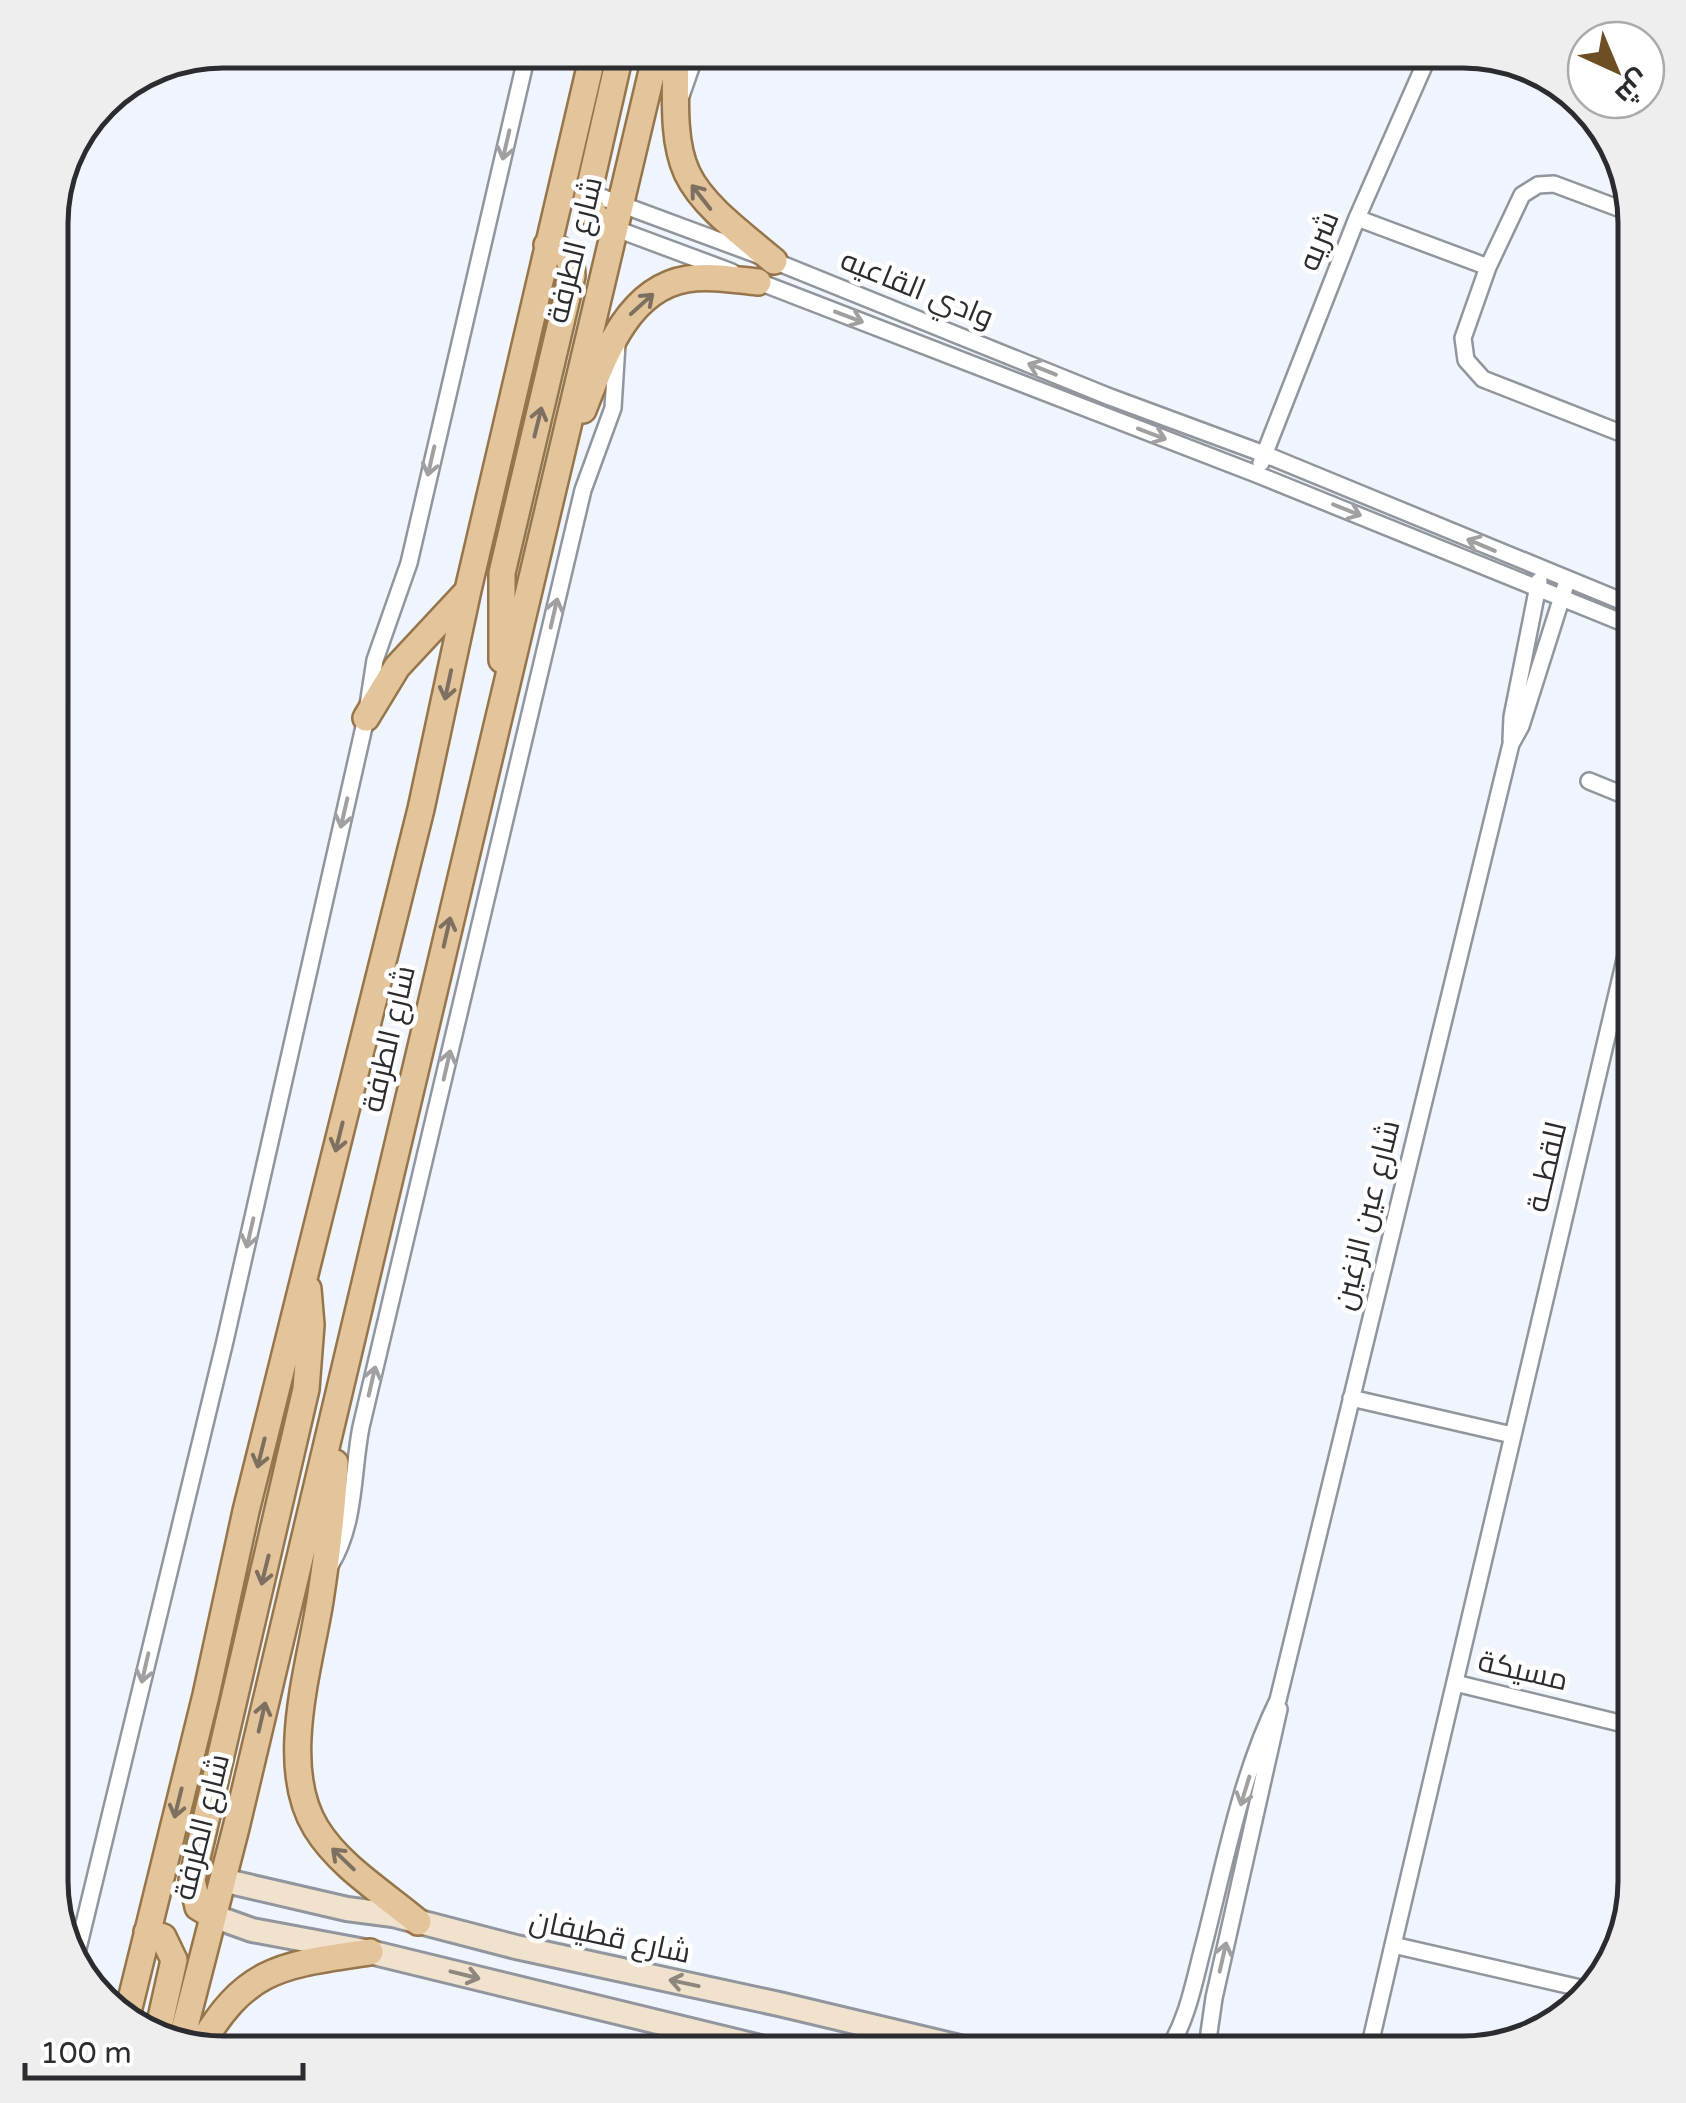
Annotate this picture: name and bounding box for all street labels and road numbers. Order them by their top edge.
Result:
street label: شارع الطرفة [539,173,612,327]
street label: شريه [1290,206,1348,276]
street label: وادي القاعيه [834,242,999,340]
street label: شارع الطرفة [354,962,425,1116]
street label: شارع عين الزغين [1326,1116,1409,1314]
street label: للقطــة [1519,1118,1575,1216]
street label: مسيكة [1475,1643,1571,1699]
street label: شارع الطرفة [166,1750,239,1904]
street label: شارع قطيفان [526,1902,694,1973]

